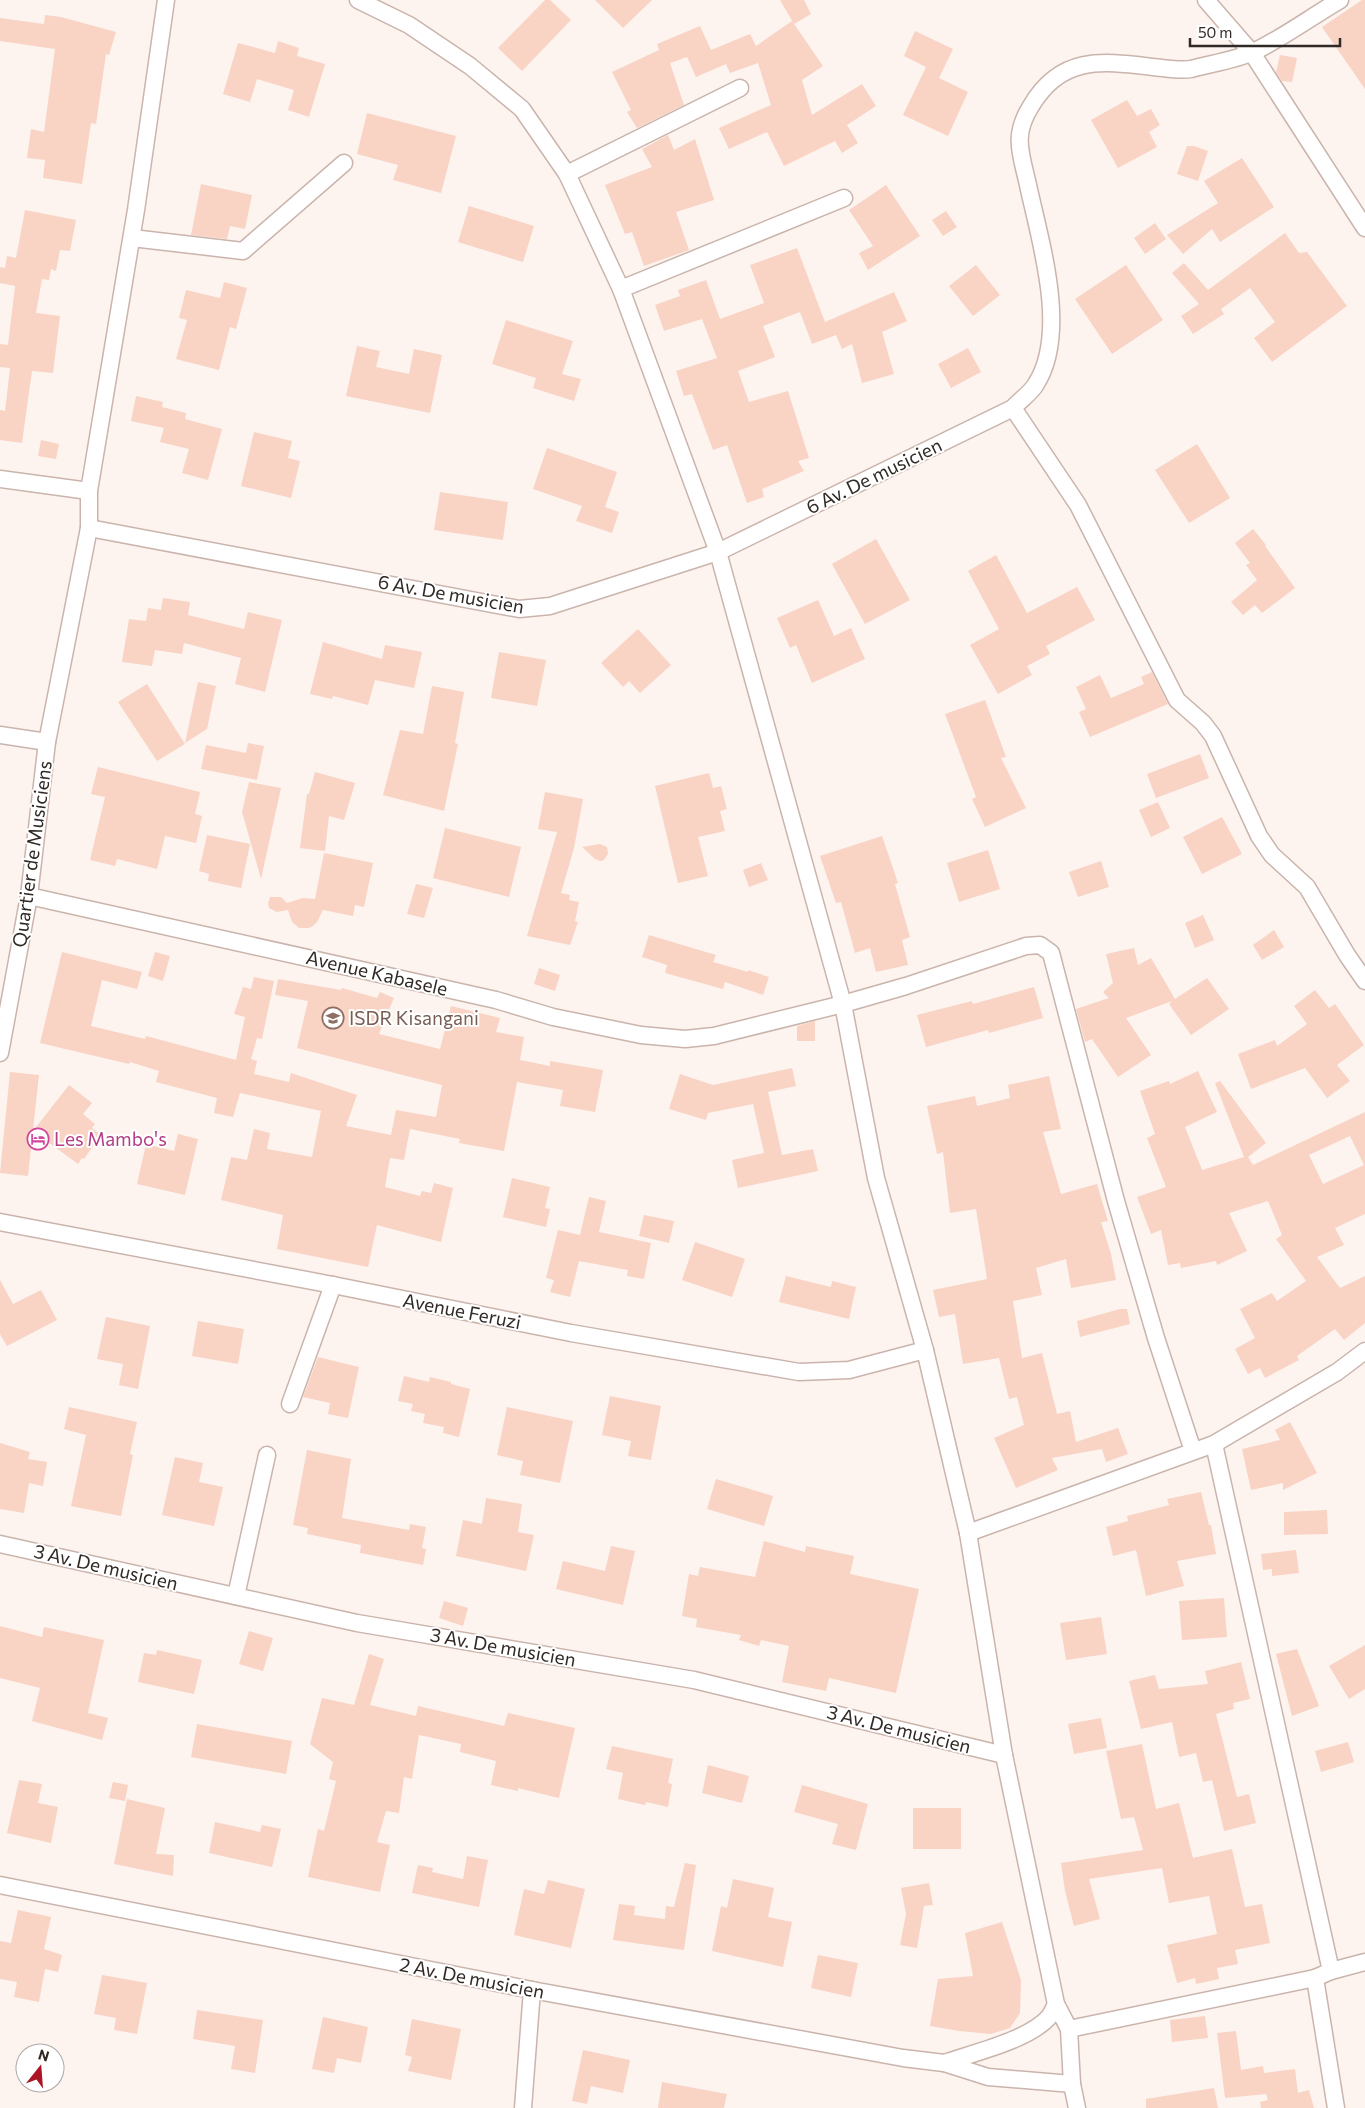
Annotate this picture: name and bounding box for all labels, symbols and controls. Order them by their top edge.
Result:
scale bar [1190,15,1340,47]
text: 50 m [1198,23,1232,41]
street label: 6 Av. De musicien [802,433,945,518]
street label: 6 Av. De musicien [376,569,526,618]
street label: Quartier de Musiciens [7,759,56,949]
street label: Avenue Kabasele [304,945,450,1000]
school or university icon: ISDR Kisangani [321,1006,345,1030]
place label: ISDR Kisangani [349,1006,479,1029]
hotel icon: Les Mambo's [26,1127,50,1151]
place label: Les Mambo's [54,1127,167,1150]
street label: Avenue Feruzi [401,1288,523,1333]
street label: 3 Av. De musicien [32,1539,181,1594]
street label: 3 Av. De musicien [429,1622,578,1671]
street label: 3 Av. De musicien [825,1700,973,1758]
street label: 2 Av. De musicien [398,1952,546,2003]
north arrow [15,2043,65,2093]
text: N [36,2045,51,2065]

